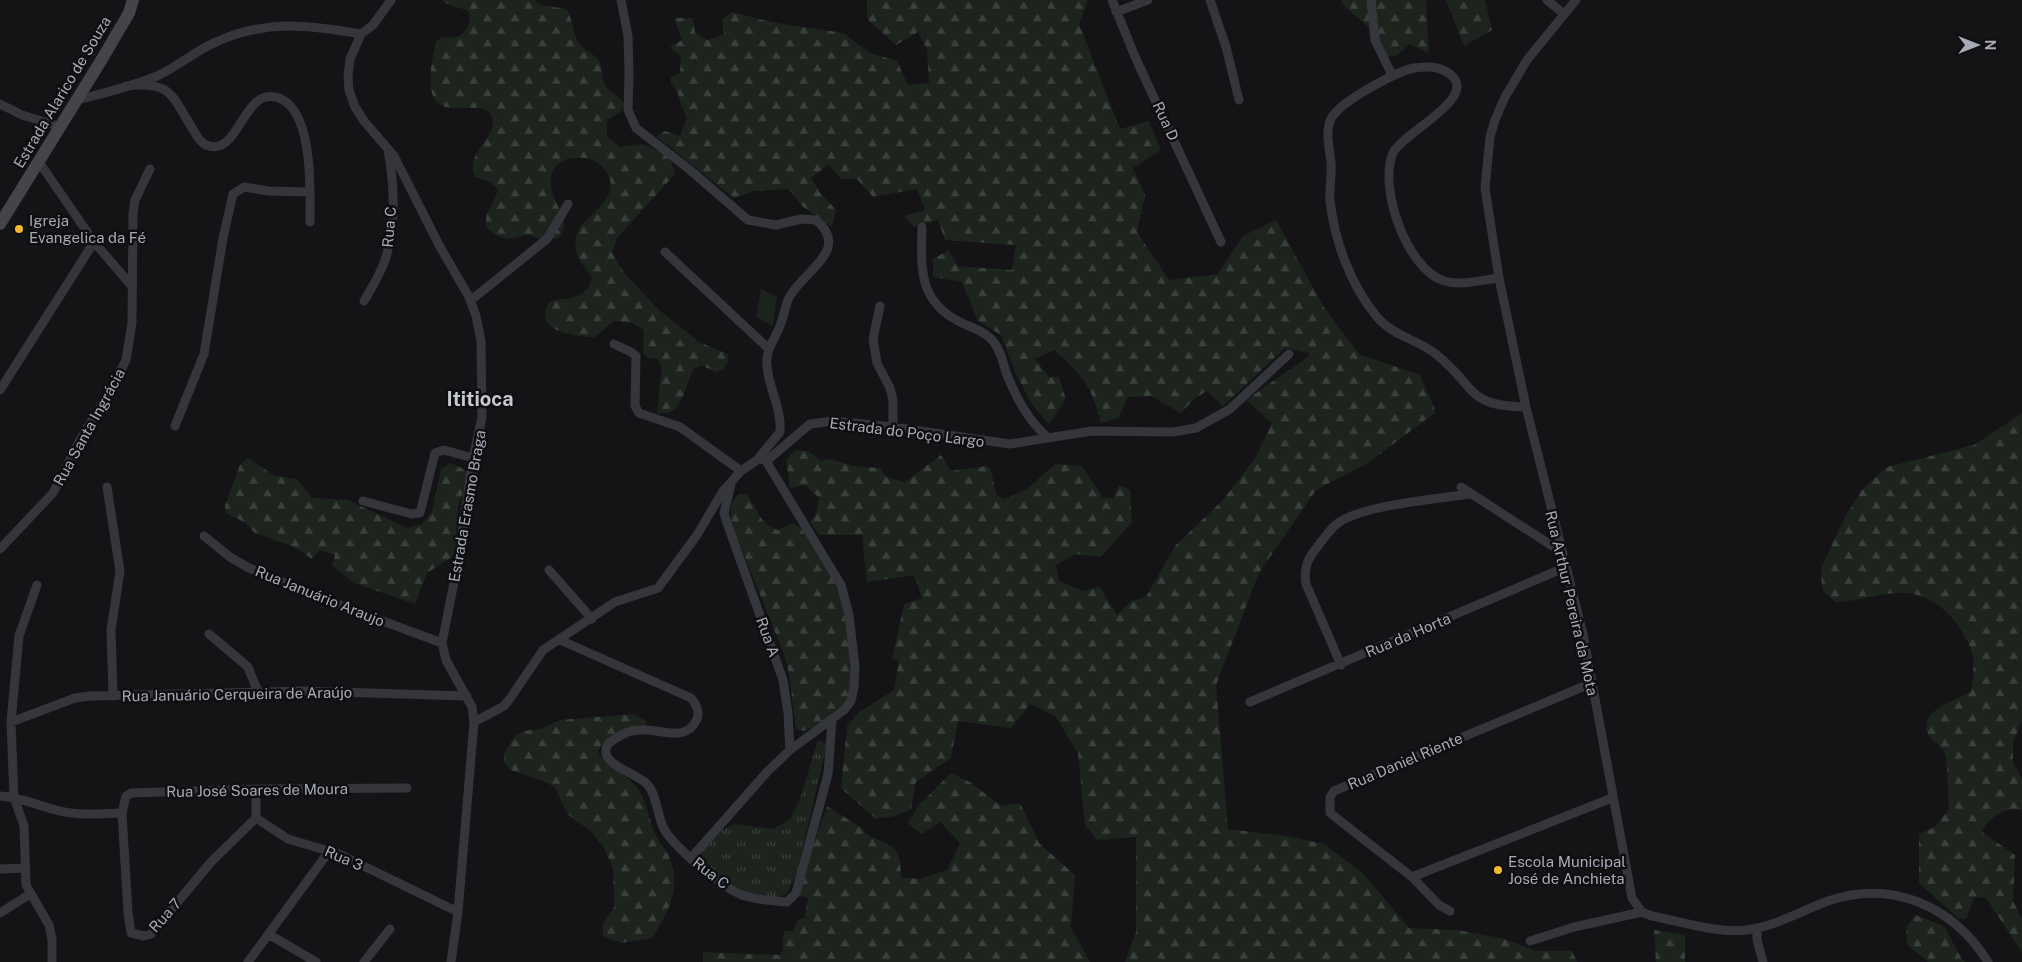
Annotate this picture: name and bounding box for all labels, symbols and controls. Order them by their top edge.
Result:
street label: Estrada Alarico de Souza [10,13,114,171]
north arrow [1952,20,2002,70]
text: N [1982,40,1998,50]
street label: Rua D [1150,99,1182,143]
street label: Rua C [379,206,399,248]
place label: Igreja Evangelica da Fé [29,212,146,246]
marker: Igreja Evangelica da Fé [13,223,25,235]
street label: Rua Santa Ingrácia [50,365,128,489]
district label: Ititioca [446,387,514,411]
street label: Estrada do Poço Largo [829,414,985,450]
street label: Estrada Erasmo Braga [445,429,489,583]
street label: Rua Arthur Pereira da Mota [1542,509,1602,697]
street label: Rua Januário Araujo [253,562,387,630]
street label: Rua da Horta [1363,609,1453,661]
street label: Rua A [753,615,783,660]
street label: Rua Januário Cerqueira de Araújo [122,683,352,705]
street label: Rua Daniel Riente [1345,729,1465,793]
street label: Rua José Soares de Moura [166,780,348,800]
street label: Rua 3 [322,842,366,874]
place label: Escola Municipal José de Anchieta [1508,853,1626,887]
street label: Rua C [690,854,732,892]
marker: Escola Municipal José de Anchieta [1492,864,1504,876]
street label: Rua 7 [145,895,185,935]

